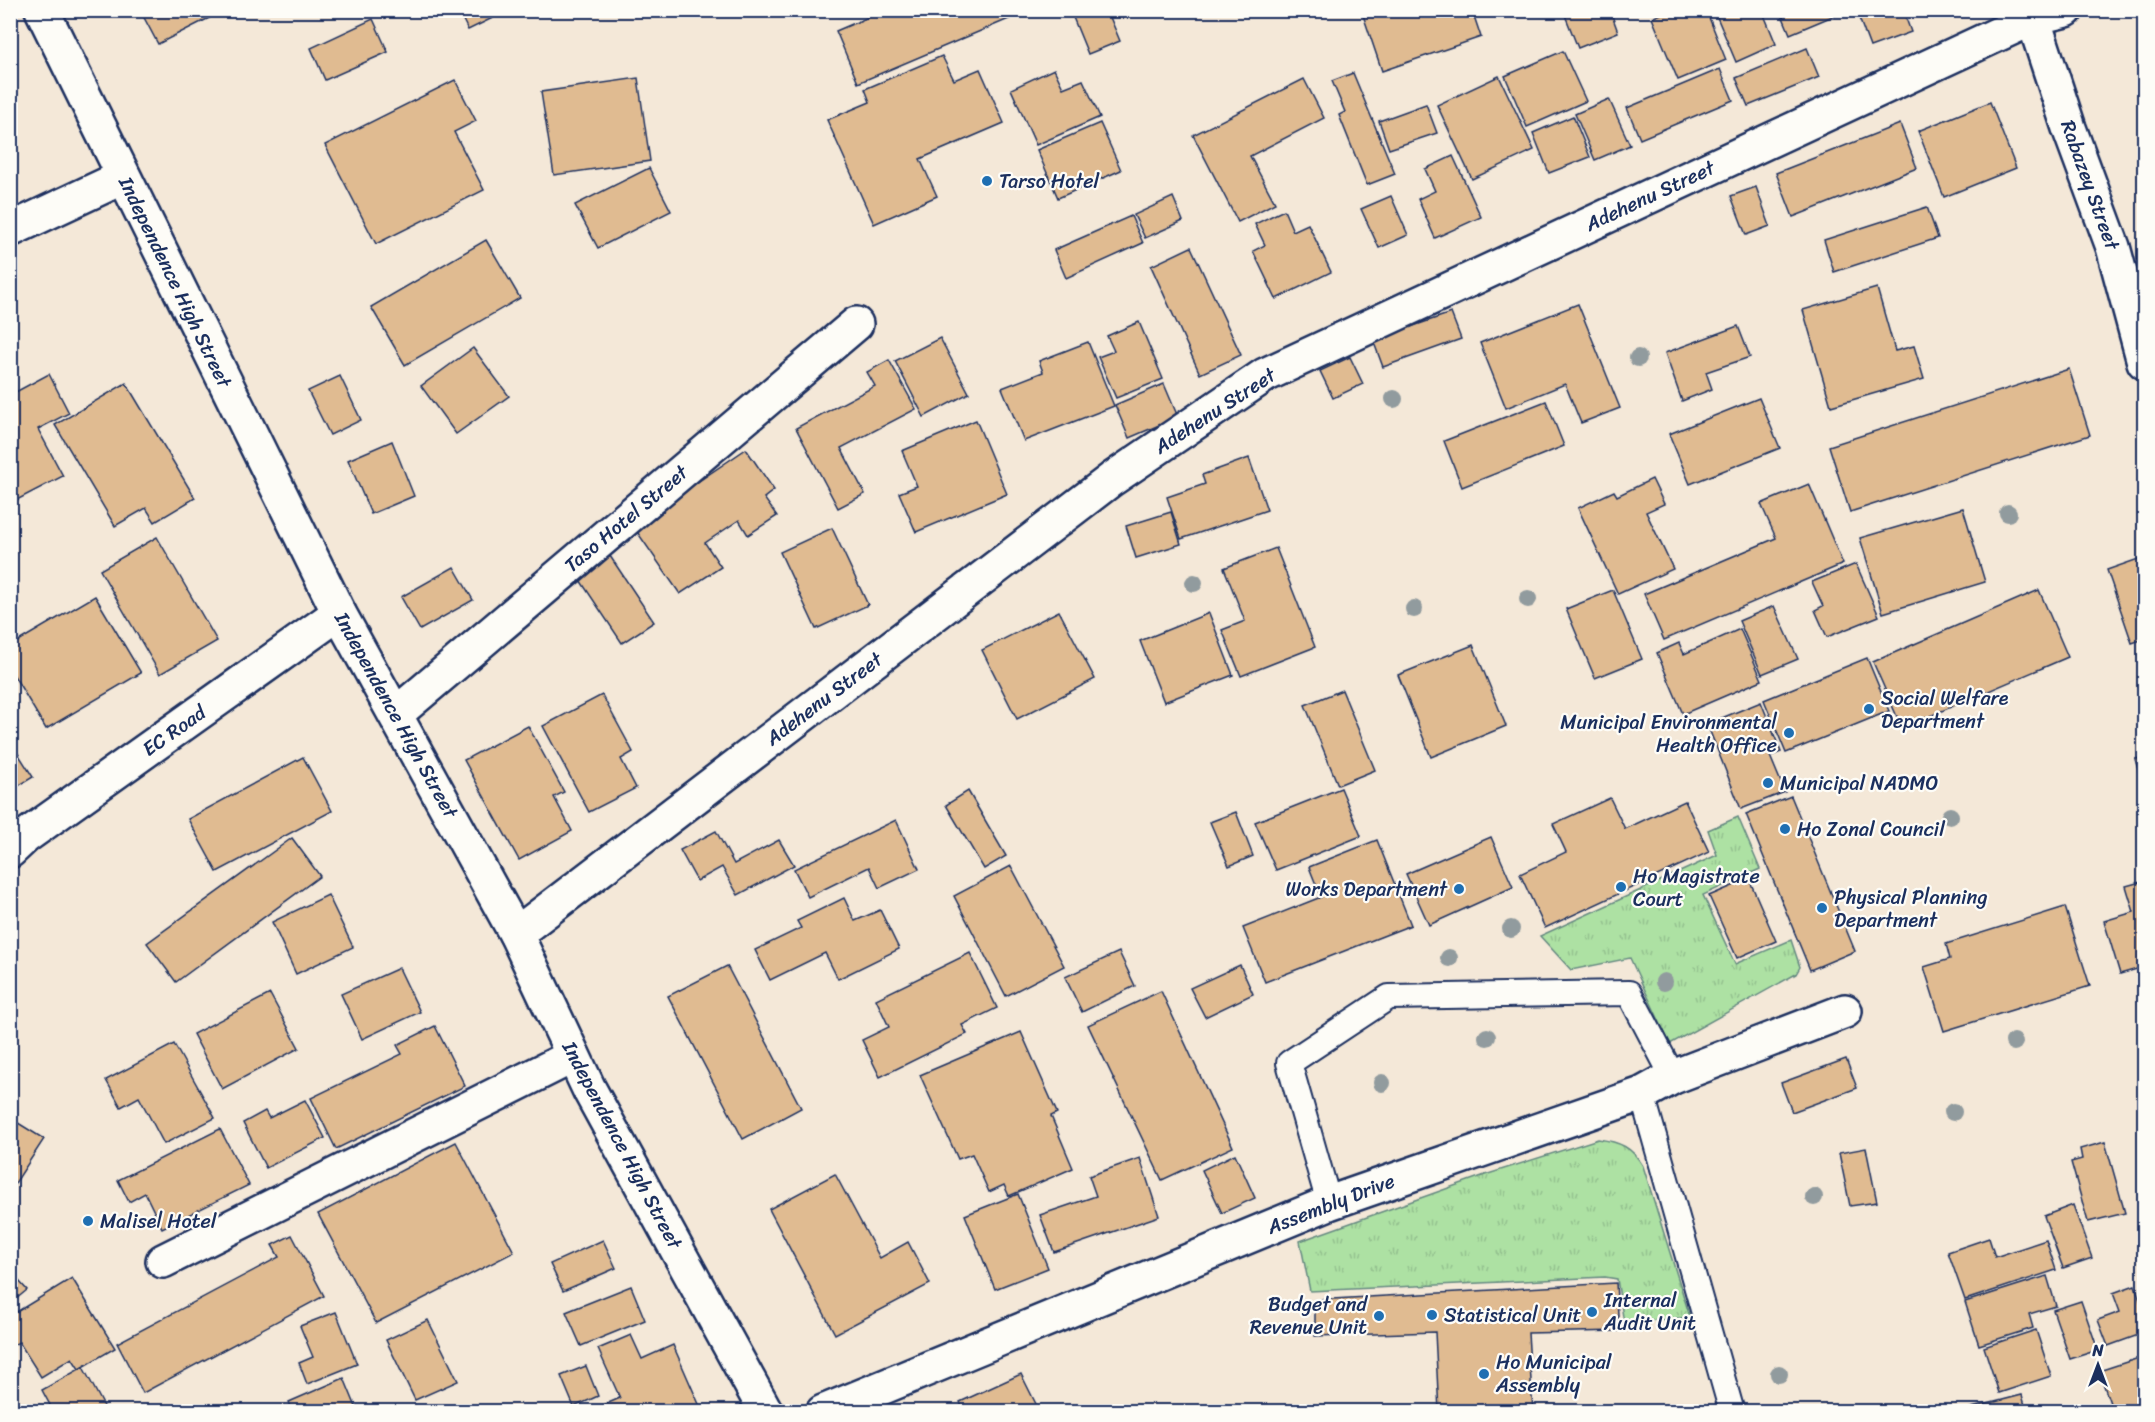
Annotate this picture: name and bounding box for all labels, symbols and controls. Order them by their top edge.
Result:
street label: Rabazey Street [2050,115,2130,256]
street label: Adehenu Street [1578,150,1722,242]
place label: Tarso Hotel [999,164,1101,199]
street label: Independence High Street [108,170,242,394]
marker: Tarso Hotel [980,174,994,188]
street label: Adehenu Street [1146,358,1284,464]
street label: Taso Hotel Street [556,456,697,582]
street label: Independence High Street [324,605,468,825]
street label: Adehenu Street [757,642,891,756]
place label: Social Welfare Department [1881,681,2009,739]
street label: EC Road [135,695,215,766]
marker: Social Welfare Department [1862,702,1876,716]
place label: Municipal Environmental Health Office [1560,705,1777,763]
marker: Municipal Environmental Health Office [1782,726,1796,740]
place label: Municipal NADMO [1780,766,1938,801]
marker: Municipal NADMO [1761,776,1775,790]
place label: Ho Zonal Council [1797,812,1946,847]
marker: Ho Zonal Council [1778,822,1792,836]
place label: Ho Magistrate Court [1633,859,1760,917]
place label: Works Department [1286,872,1448,907]
marker: Ho Magistrate Court [1614,880,1628,894]
place label: Physical Planning Department [1834,880,1988,938]
marker: Works Department [1452,882,1466,896]
marker: Physical Planning Department [1815,901,1829,915]
street label: Independence High Street [552,1034,692,1256]
street label: Assembly Drive [1261,1164,1400,1245]
place label: Malisel Hotel [100,1204,218,1239]
marker: Malisel Hotel [81,1214,95,1228]
place label: Internal Audit Unit [1603,1283,1696,1341]
place label: Budget and Revenue Unit [1250,1287,1368,1345]
place label: Statistical Unit [1444,1298,1582,1333]
marker: Internal Audit Unit [1585,1305,1599,1319]
marker: Statistical Unit [1425,1308,1439,1322]
marker: Budget and Revenue Unit [1372,1309,1386,1323]
north arrow [2068,1335,2128,1395]
text: N [2091,1336,2104,1365]
place label: Ho Municipal Assembly [1495,1345,1613,1403]
marker: Ho Municipal Assembly [1477,1367,1491,1381]

